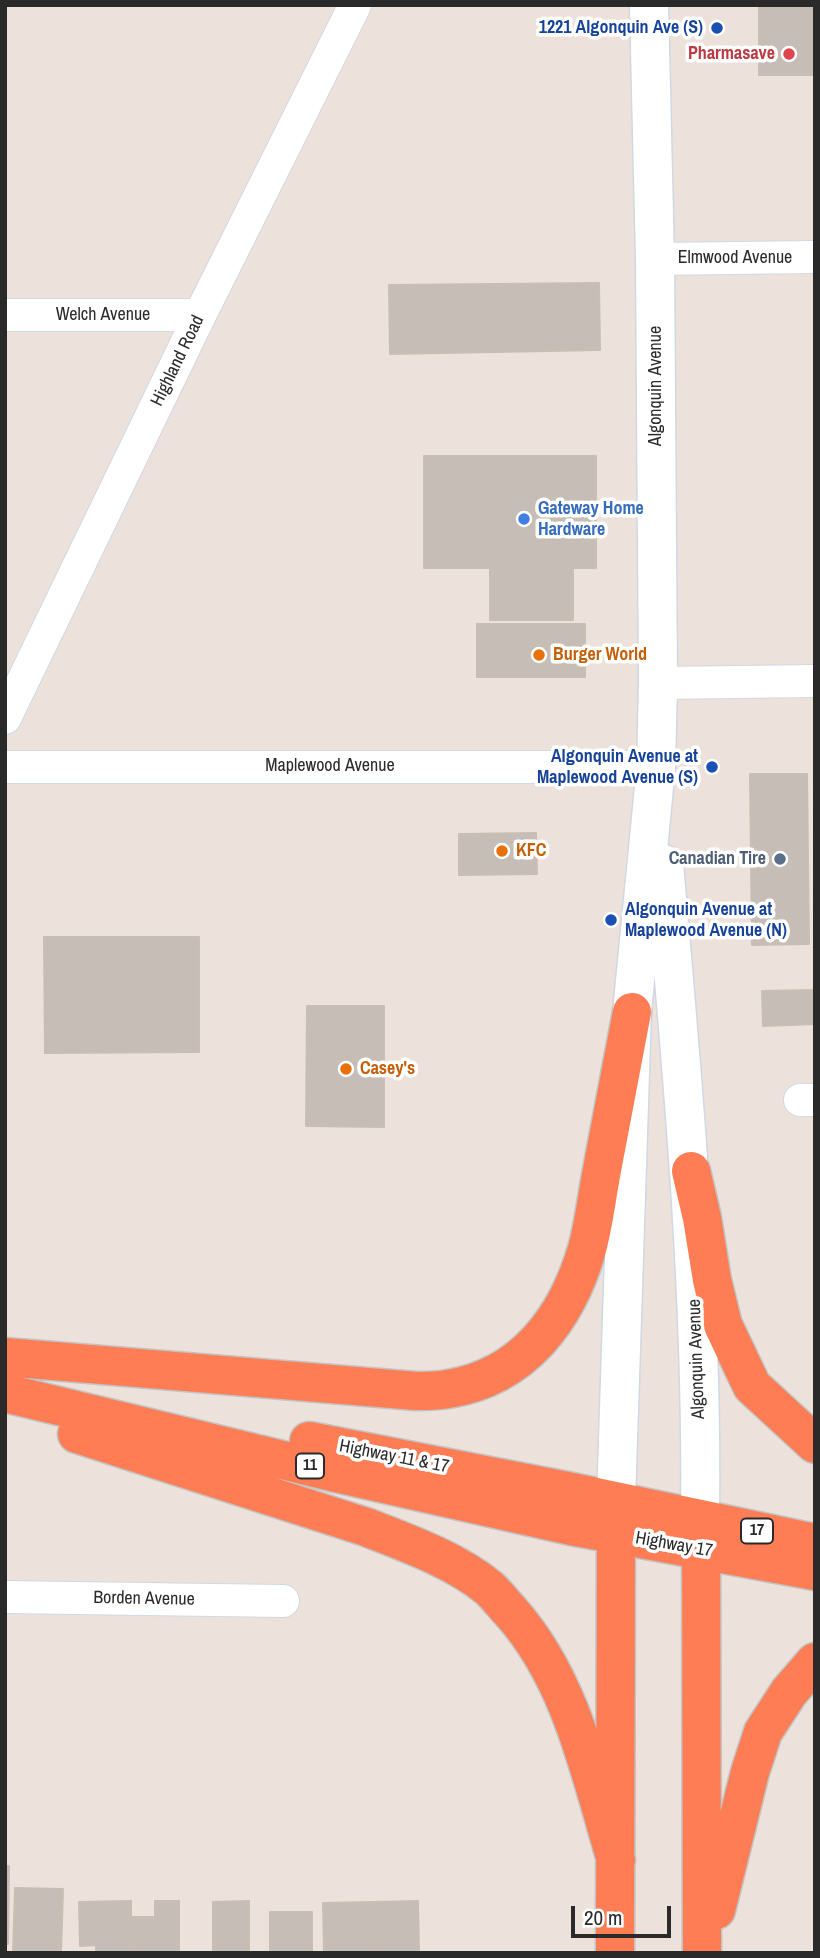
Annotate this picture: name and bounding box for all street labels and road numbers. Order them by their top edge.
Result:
street label: Elmwood Avenue [678,247,792,269]
street label: Welch Avenue [56,304,150,326]
street label: Highland Road [147,312,209,410]
street label: Algonquin Avenue [645,326,667,446]
street label: Maplewood Avenue [265,755,395,777]
street label: Algonquin Avenue [684,1298,710,1420]
street label: Highway 11 & 17 [337,1436,451,1478]
road number: 11 [296,1454,324,1478]
road number: 17 [741,1518,773,1544]
street label: Highway 17 [634,1528,714,1562]
street label: Borden Avenue [93,1587,195,1611]

